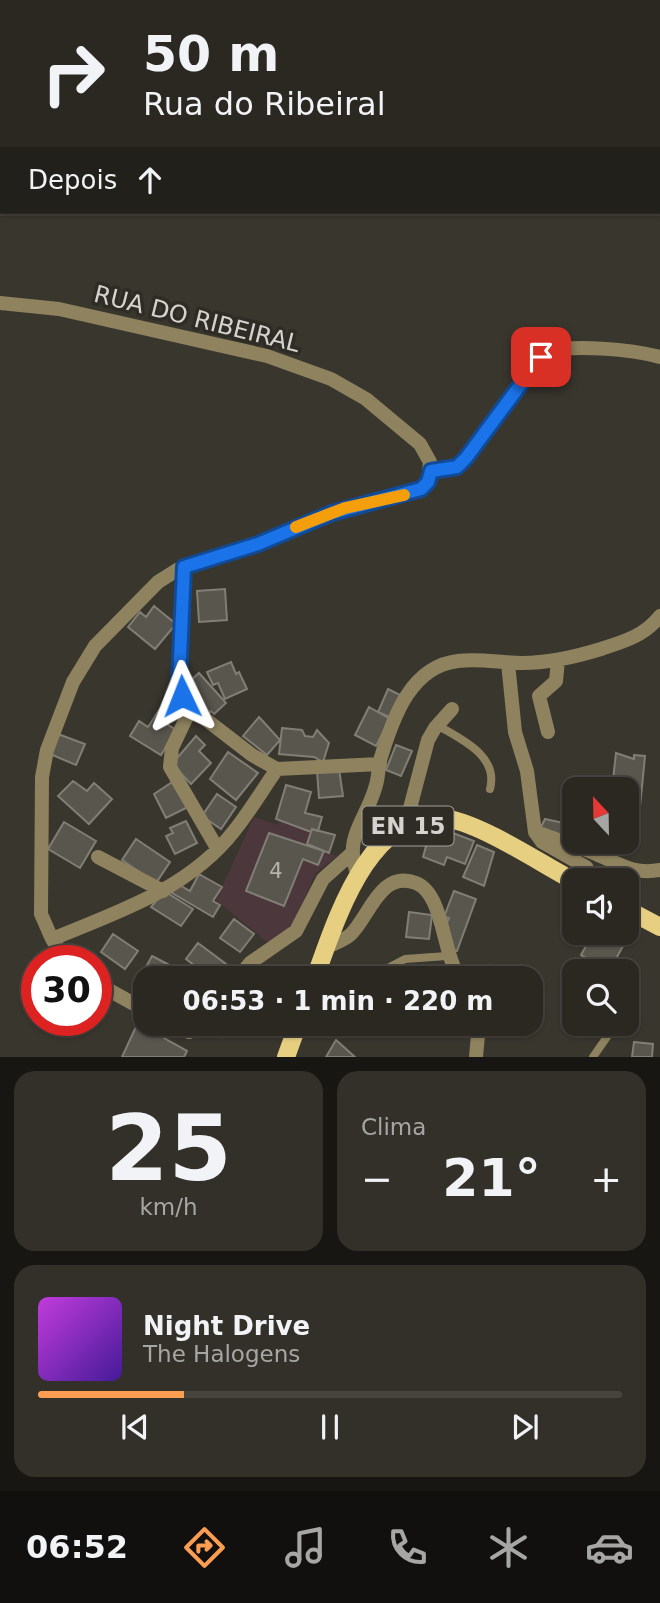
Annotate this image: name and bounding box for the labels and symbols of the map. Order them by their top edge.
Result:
street label: RUA DO RIBEIRAL [91,280,303,358]
pin [511,327,571,387]
position arrow [145,659,219,733]
north arrow [562,777,639,854]
road number: EN 15 [362,806,453,846]
house number: 4 [269,859,283,883]
speed limit sign: 30 [21,945,112,1036]

